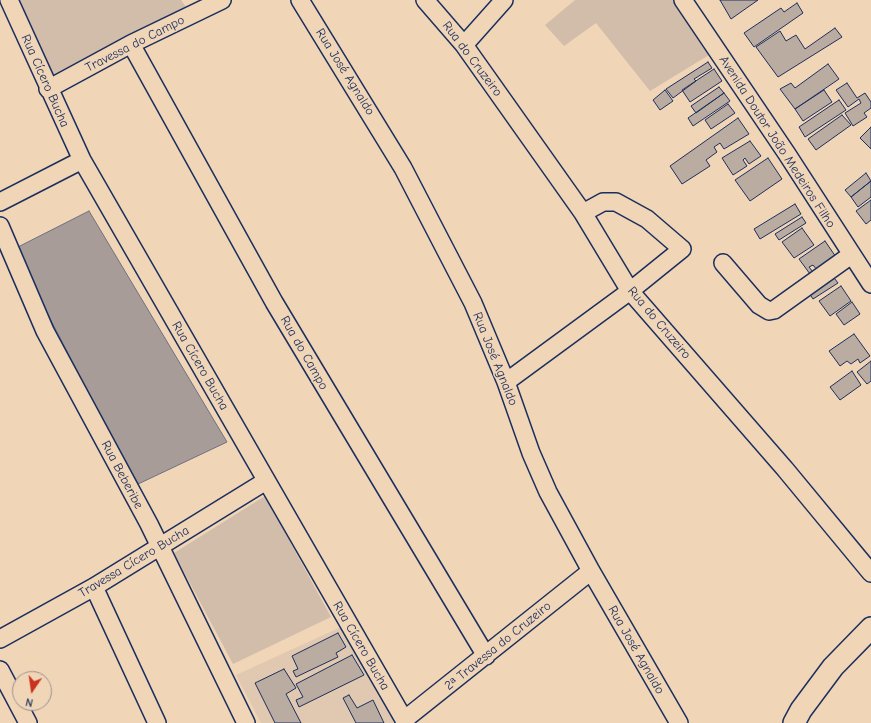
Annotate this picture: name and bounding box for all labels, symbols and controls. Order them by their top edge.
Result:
street label: Travessa do Campo [83,12,187,76]
street label: Rua do Cruzeiro [439,18,505,100]
street label: Rua José Agnaldo [312,26,378,118]
street label: Rua Cícero Bucha [18,32,72,130]
street label: Avenida Doutor João Medeiros Filho [715,53,839,231]
street label: Rua do Cruzeiro [624,284,694,362]
street label: Rua José Agnaldo [469,310,521,408]
street label: Rua do Campo [277,313,331,393]
street label: Rua Cícero Bucha [168,319,232,413]
street label: Rua Beberibe [97,438,147,512]
street label: Travessa Cícero Bucha [76,523,192,601]
street label: 2ᵃ Travessa do Cruzeiro [442,598,554,694]
street label: Rua Cícero Bucha [329,599,393,693]
street label: Rua José Agnaldo [604,603,668,697]
north arrow [12,671,52,711]
text: N [24,695,34,709]

